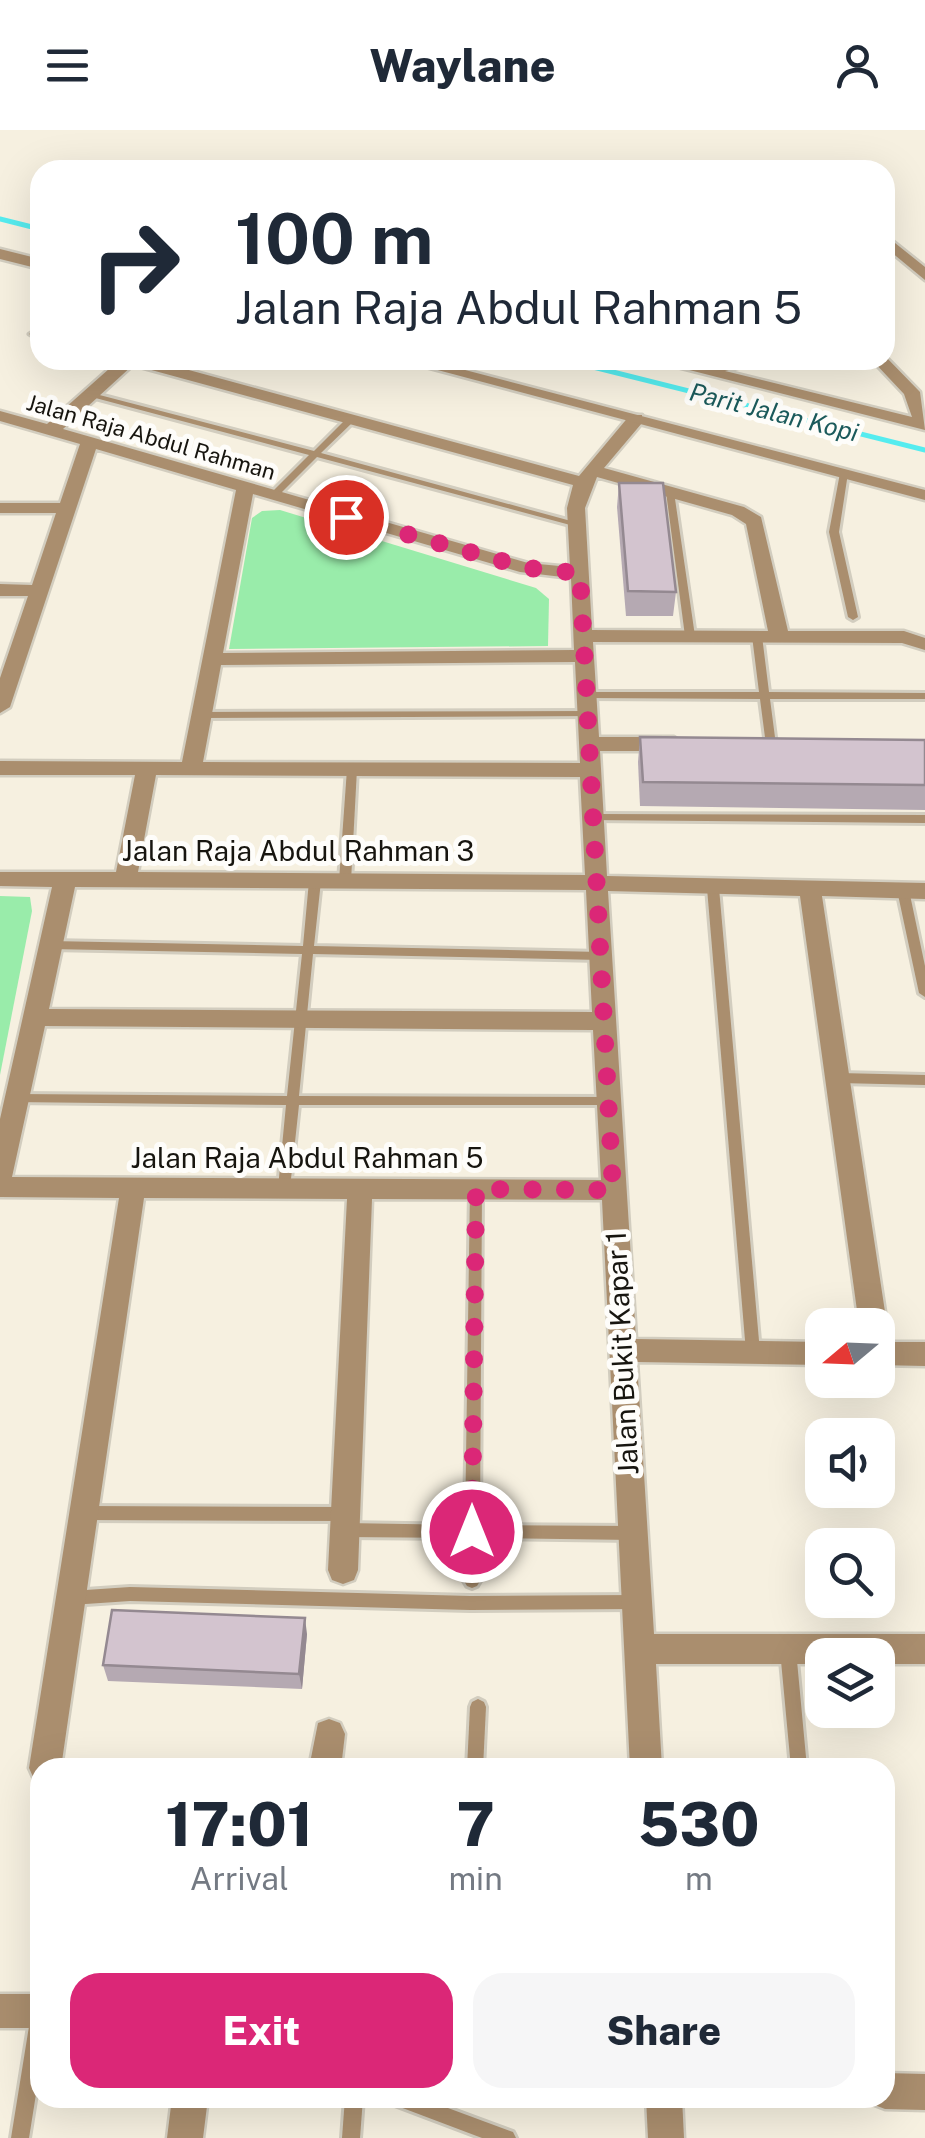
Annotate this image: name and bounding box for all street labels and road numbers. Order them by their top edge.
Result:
street label: Jalan Raja Abdul Rahman [24,389,278,485]
street label: Jalan Raja Abdul Rahman 3 [122,834,474,867]
street label: Jalan Raja Abdul Rahman 5 [131,1141,483,1174]
street label: Jalan Bukit Kapar 1 [599,1230,644,1476]

